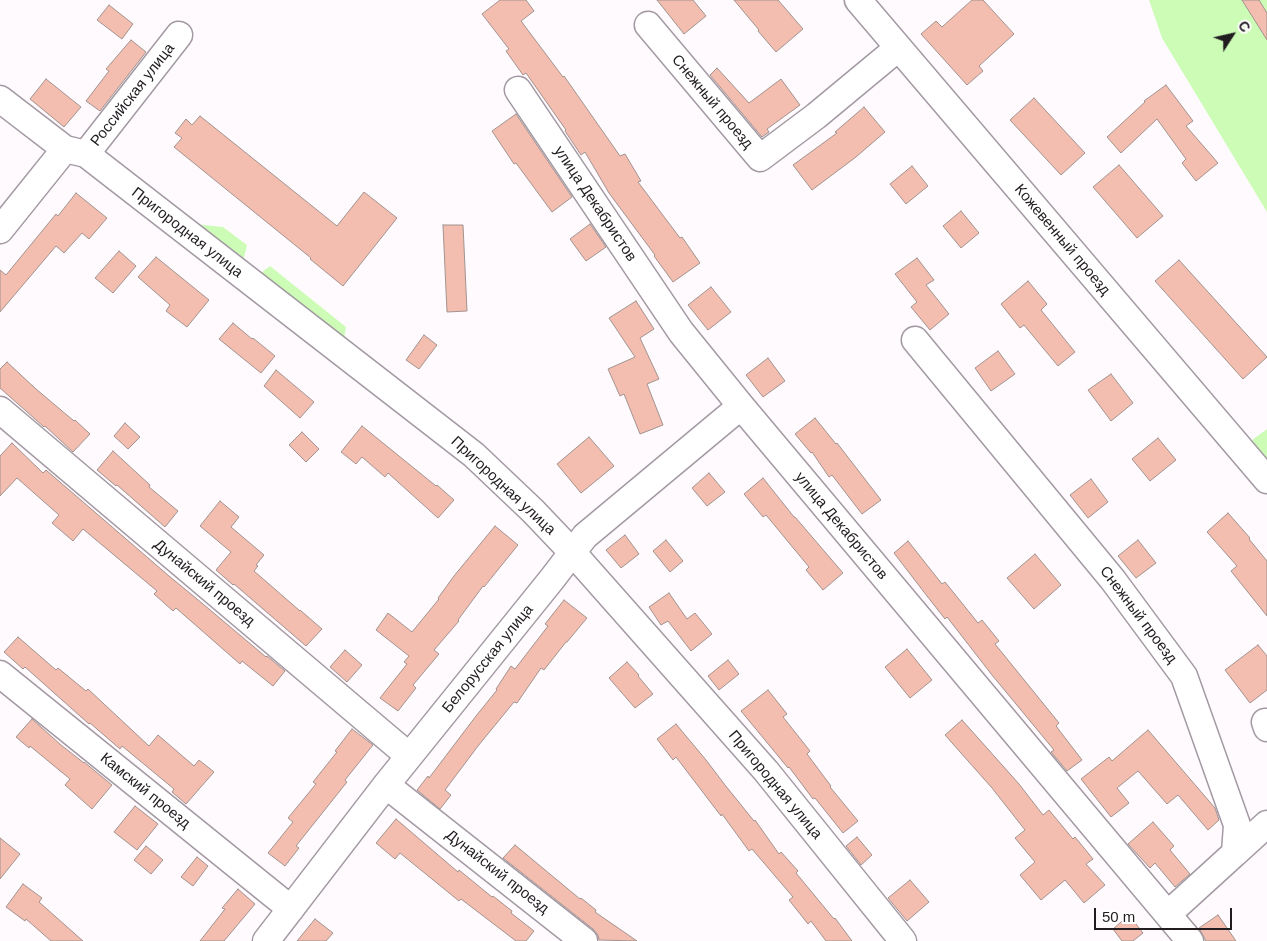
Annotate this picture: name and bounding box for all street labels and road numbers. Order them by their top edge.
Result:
street label: Российская улица [87,40,179,150]
street label: Снежный проезд [667,51,757,153]
street label: улица Декабристов [550,143,640,265]
street label: Кожевенный проезд [1010,181,1114,299]
street label: Пригородная улица [128,184,246,282]
street label: Пригородная улица [447,433,559,539]
street label: улица Декабристов [791,469,891,583]
street label: Дунайский проезд [150,536,258,630]
street label: Снежный проезд [1096,563,1180,667]
street label: Белорусская улица [439,601,537,717]
street label: Пригородная улица [724,727,826,843]
street label: Камский проезд [96,749,194,833]
street label: Дунайский проезд [442,826,552,918]

